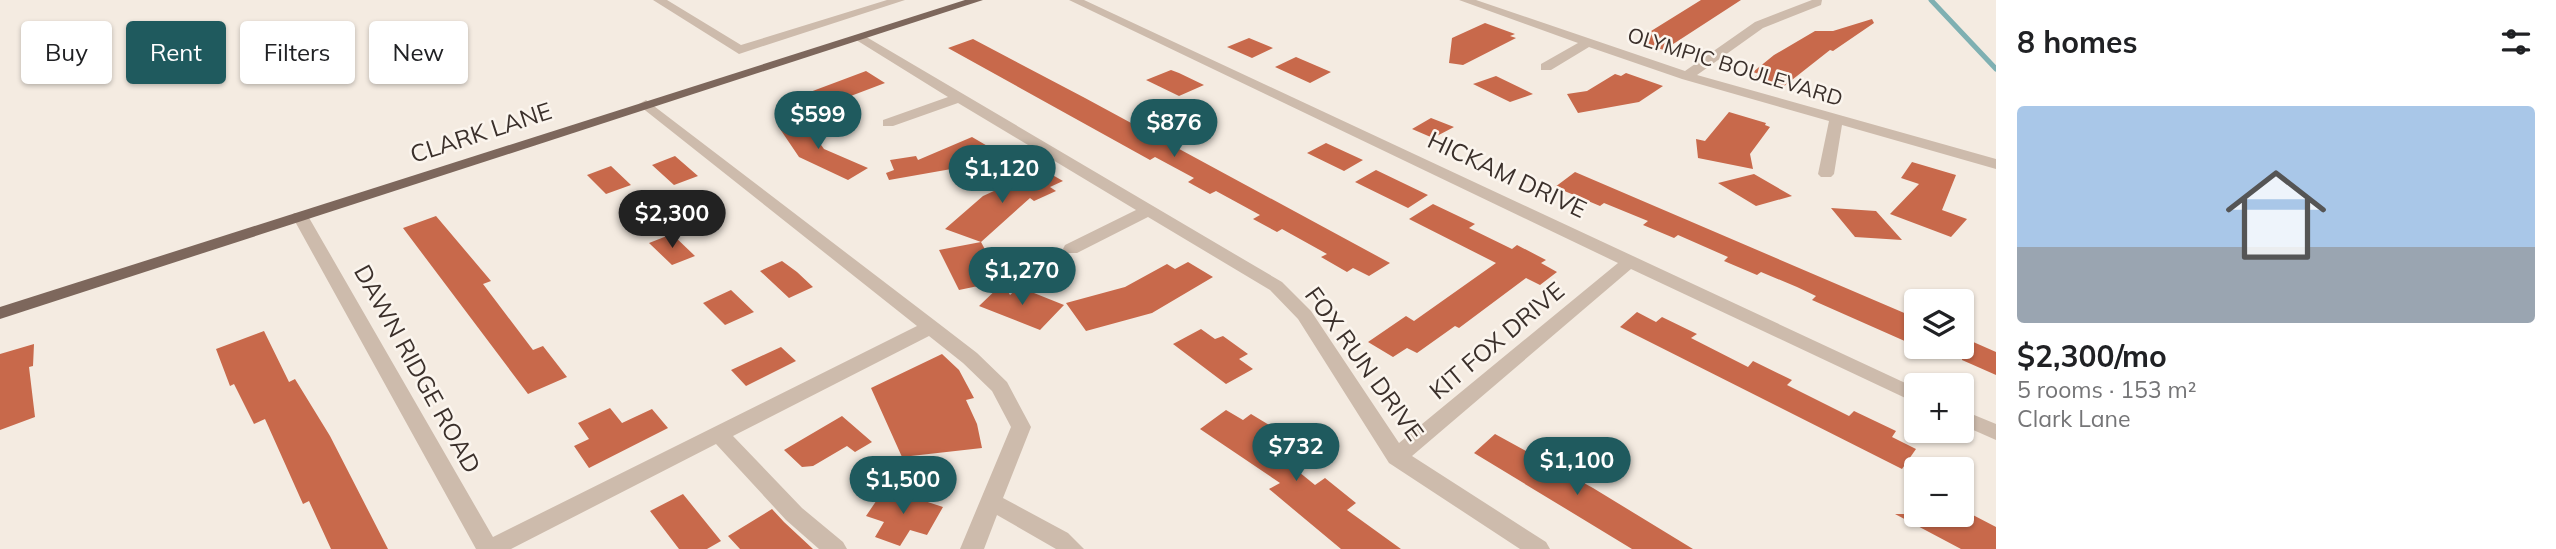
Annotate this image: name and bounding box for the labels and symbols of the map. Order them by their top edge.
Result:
street label: OLYMPIC BOULEVARD [1624,21,1846,111]
pin: $599 [777,92,859,151]
street label: CLARK LANE [406,95,555,169]
pin: $876 [1133,100,1215,159]
street label: HICKAM DRIVE [1423,124,1592,224]
pin: $1,120 [945,146,1059,205]
pin: $2,300 [615,190,729,250]
pin: $1,270 [965,247,1079,307]
street label: DAWN RIDGE ROAD [348,259,488,478]
street label: KIT FOX DRIVE [1423,275,1570,405]
street label: FOX RUN DRIVE [1299,281,1431,446]
pin: $732 [1255,424,1337,483]
pin: $1,100 [1520,438,1634,497]
pin: $1,500 [846,456,960,516]

